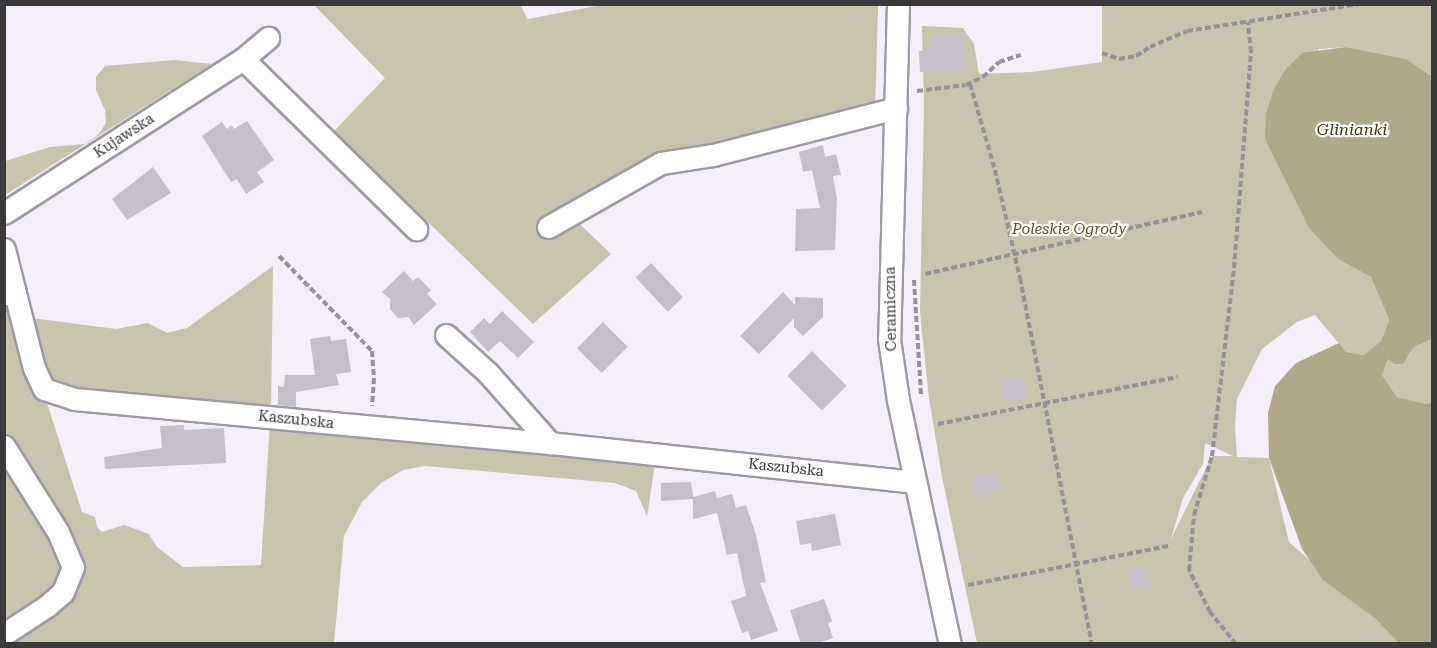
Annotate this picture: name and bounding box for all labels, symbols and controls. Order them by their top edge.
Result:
street label: Kujawska [90,110,158,162]
water label: Glinianki [1317,120,1387,140]
park label: Poleskie Ogrody [1012,221,1126,239]
street label: Ceramiczna [881,266,901,352]
street label: Kaszubska [257,407,335,433]
street label: Kaszubska [747,455,825,481]

